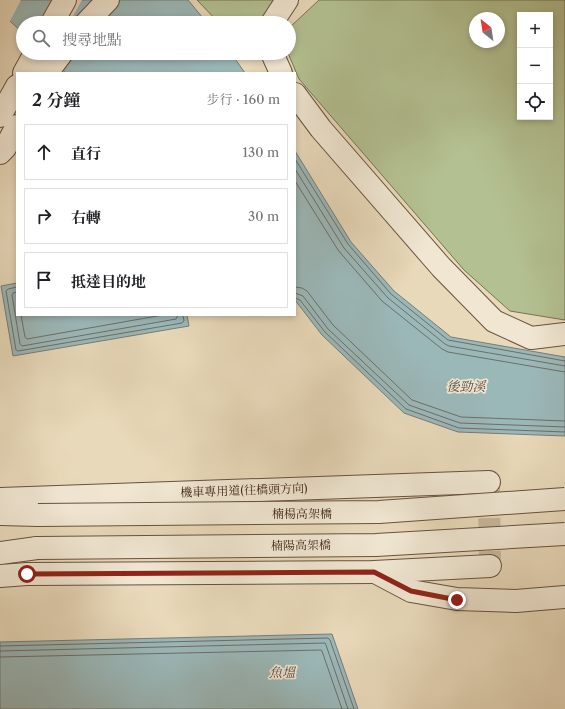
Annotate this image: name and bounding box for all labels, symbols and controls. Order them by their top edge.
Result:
north arrow [469,12,505,48]
map controls [517,12,553,120]
button: + [517,12,553,48]
search box [16,16,296,60]
icon: search [30,27,52,49]
text: 搜尋地點 [62,30,122,49]
button: − [517,48,553,84]
button: locate [517,84,553,120]
text: 2 分鐘 [32,90,80,110]
text: 步行 · 160 m [207,91,280,107]
icon: ahead [33,141,55,163]
text: 直行 [71,144,101,163]
text: 130 m [243,144,279,160]
icon: right [33,205,55,227]
text: 右轉 [71,208,101,227]
text: 30 m [248,208,279,224]
icon: arrive [33,269,55,291]
text: 抵達目的地 [71,272,146,291]
water label: 後勁溪 [446,378,487,394]
street label: 機車專用道(往橋頭方向) [180,480,308,500]
street label: 楠楊高架橋 [272,506,332,521]
street label: 楠陽高架橋 [271,537,331,553]
route start [18,565,36,583]
route end [448,591,466,609]
water label: 魚塭 [269,664,297,680]

